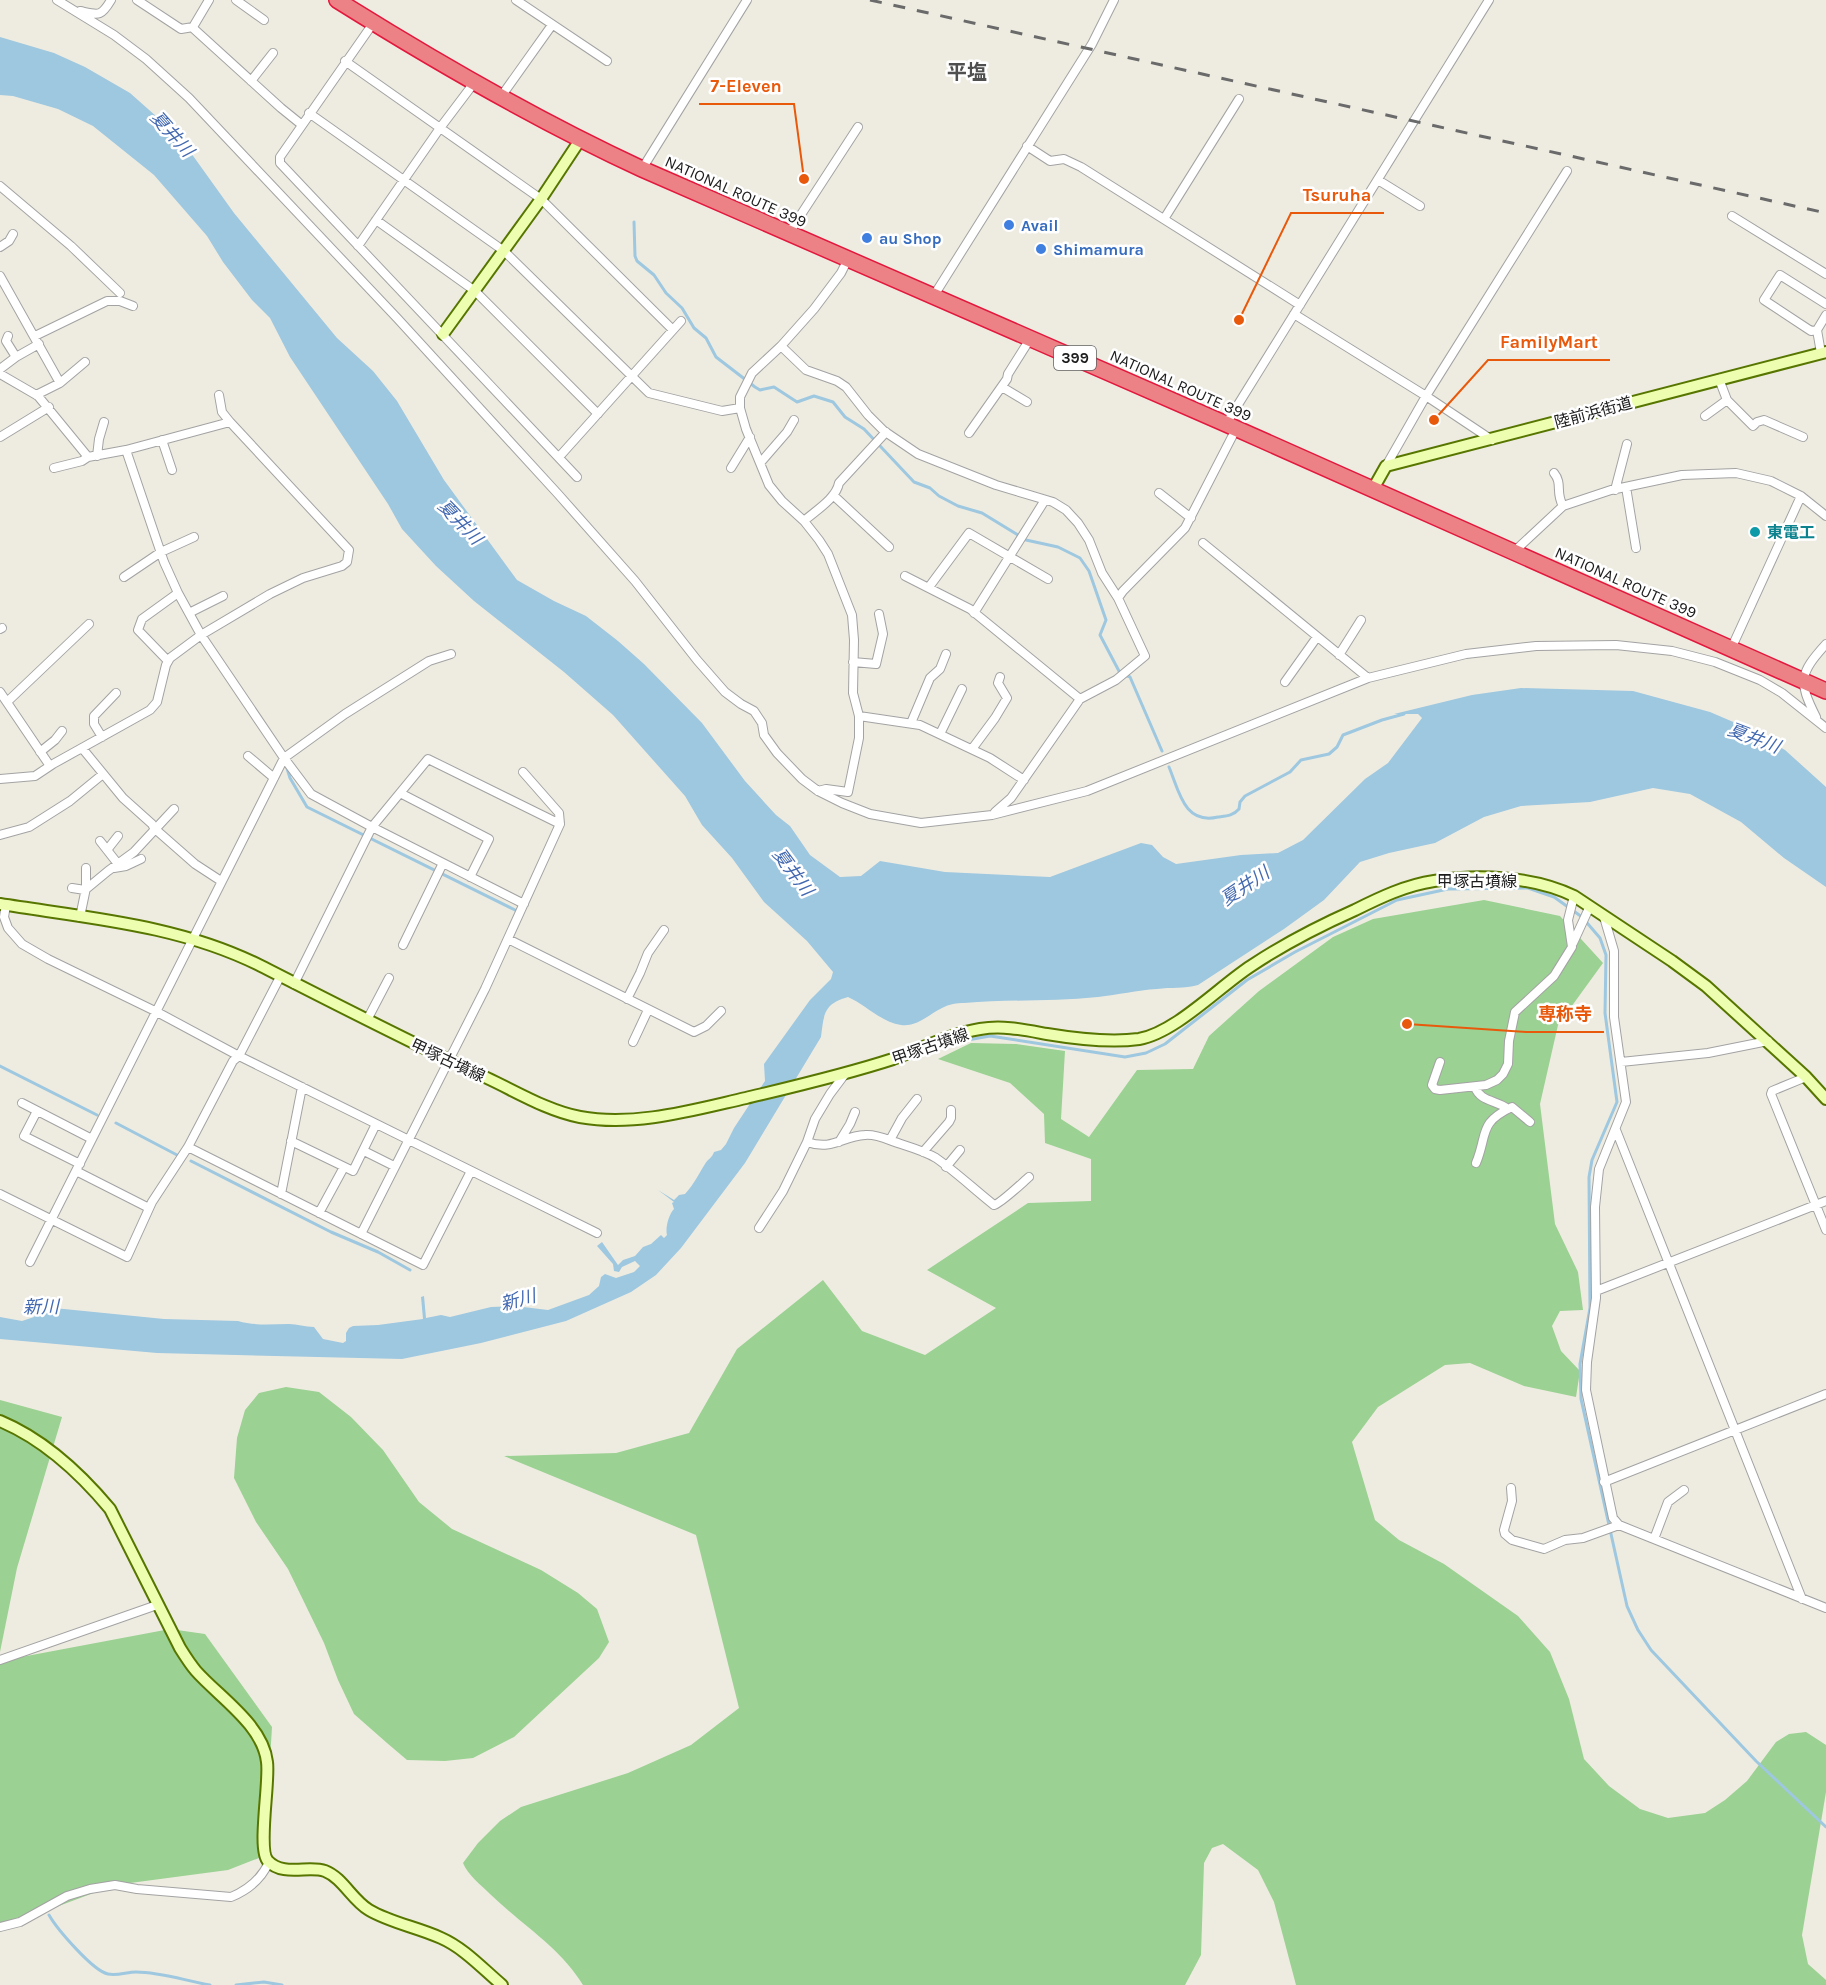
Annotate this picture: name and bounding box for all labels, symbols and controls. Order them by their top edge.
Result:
district label: 平塩 [947,61,987,84]
callout: 7-Eleven [699,68,794,104]
text: 7-Eleven [710,75,782,97]
water label: 夏井川 [146,107,200,163]
street label: NATIONAL ROUTE 399 [662,152,810,231]
callout: Tsuruha [1291,177,1384,213]
text: Tsuruha [1303,184,1371,206]
place label: Avail [1021,216,1058,235]
marker: Avail [1002,218,1016,232]
place label: au Shop [879,229,942,248]
marker: au Shop [860,231,874,245]
place label: Shimamura [1053,240,1144,259]
marker: Shimamura [1034,242,1048,256]
callout: FamilyMart [1488,324,1610,360]
text: FamilyMart [1500,331,1598,353]
road number: 399 [1054,346,1096,370]
street label: NATIONAL ROUTE 399 [1107,346,1255,425]
street label: 陸前浜街道 [1552,393,1634,432]
water label: 夏井川 [433,495,488,551]
place label: 東電工 [1767,523,1815,542]
marker: 東電工 [1748,525,1762,539]
street label: NATIONAL ROUTE 399 [1552,543,1700,622]
water label: 夏井川 [1725,718,1785,759]
water label: 夏井川 [768,844,819,902]
water label: 夏井川 [1216,861,1275,910]
street label: 甲塚古墳線 [1437,872,1517,891]
callout: 専称寺 [1526,996,1604,1032]
text: 専称寺 [1538,1003,1592,1025]
street label: 甲塚古墳線 [889,1024,971,1068]
street label: 甲塚古墳線 [408,1035,488,1086]
water label: 新川 [498,1284,540,1315]
water label: 新川 [23,1296,61,1318]

